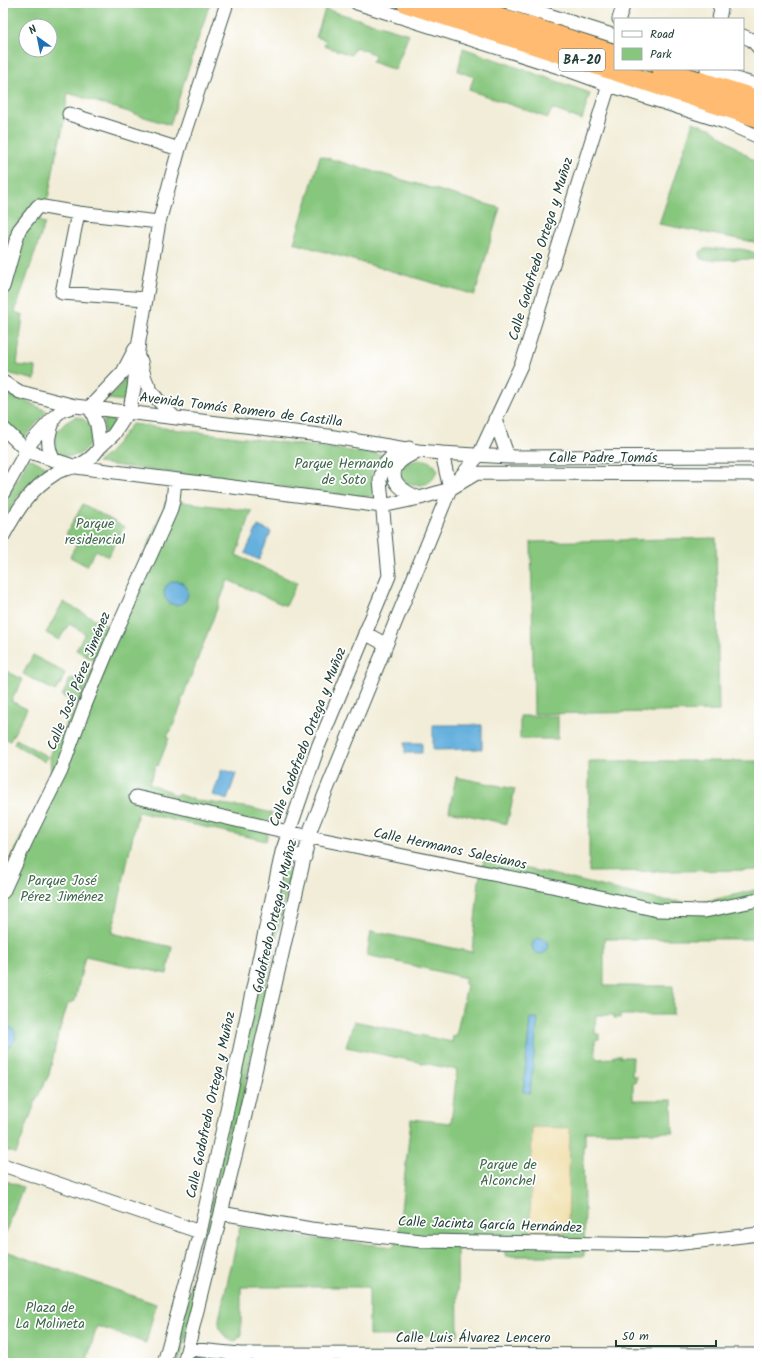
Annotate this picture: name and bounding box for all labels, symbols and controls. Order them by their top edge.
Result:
north arrow [18,18,58,58]
legend [614,18,744,70]
text: N [25,21,41,40]
text: Road [650,25,675,44]
text: Park [650,45,672,64]
road number: BA-20 [559,49,605,71]
street label: Calle Godofredo Ortega y Muñoz [503,155,579,343]
street label: Avenida Tomás Romero de Castilla [138,387,344,433]
street label: Calle Padre Tomás [549,447,658,469]
park label: Parque Hernando de Soto [294,453,394,491]
park label: Parque residencial [65,513,126,551]
street label: Calle José Pérez Jiménez [41,608,117,754]
street label: Calle Godofredo Ortega y Muñoz [264,644,352,830]
street label: Calle Hermanos Salesianos [371,822,529,876]
street label: Godofredo Ortega y Muñoz [247,837,303,995]
park label: Parque José Pérez Jiménez [20,870,104,908]
street label: Calle Godofredo Ortega y Muñoz [180,1009,242,1201]
park label: Parque de Alconchel [479,1154,537,1192]
street label: Calle Jacinta García Hernández [398,1211,582,1239]
park label: Plaza de La Molineta [15,1297,85,1335]
scale bar [616,1322,716,1348]
street label: Calle Luis Álvarez Lencero [395,1327,551,1349]
text: 50 m [622,1327,649,1346]

